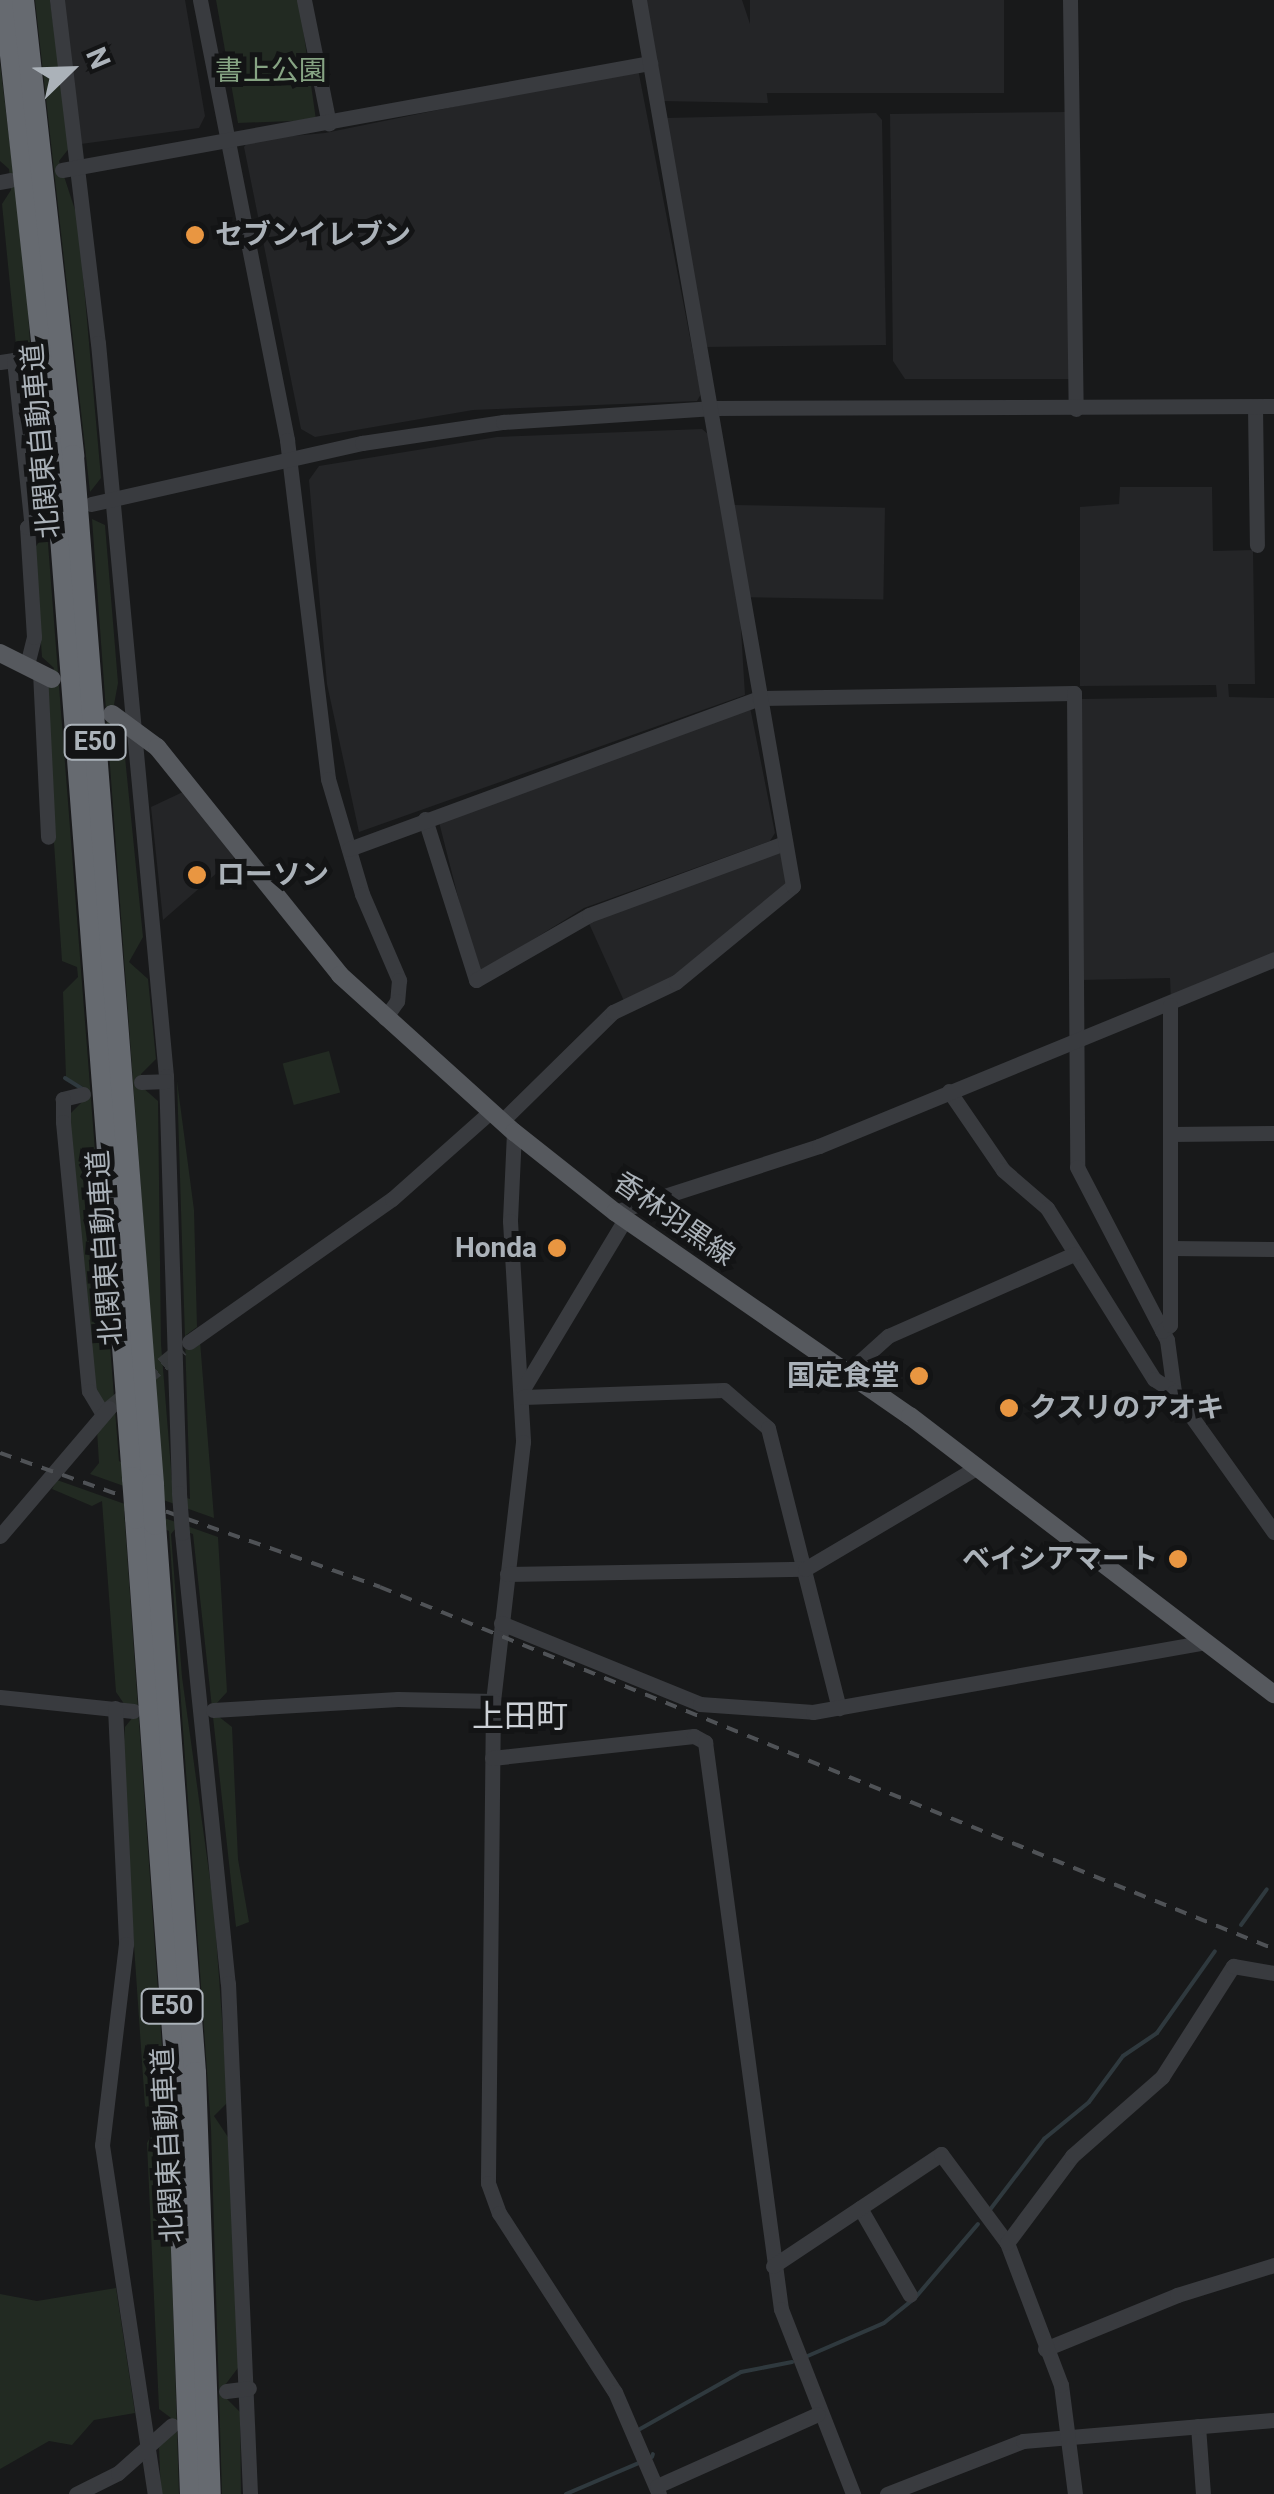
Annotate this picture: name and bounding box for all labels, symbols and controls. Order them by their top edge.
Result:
north arrow [20,20,120,120]
text: N [79,43,117,74]
park label: 書上公園 [215,54,327,88]
place label: セブンイレブン [215,218,411,252]
marker: セブンイレブン [184,224,206,246]
street label: 北関東自動車道 [16,342,66,540]
road number: E50 [62,722,128,762]
place label: ローソン [217,858,329,892]
marker: ローソン [186,864,208,886]
street label: 北関東自動車道 [81,1149,129,1347]
street label: 香林羽黒線 [607,1165,741,1273]
place label: Honda [455,1231,537,1265]
marker: Honda [546,1237,568,1259]
place label: 国定食堂 [787,1359,899,1393]
marker: 国定食堂 [908,1365,930,1387]
place label: クスリのアオキ [1029,1391,1225,1425]
marker: クスリのアオキ [998,1397,1020,1419]
place label: ベイシアマート [962,1542,1158,1576]
marker: ベイシアマート [1167,1548,1189,1570]
district label: 上田町 [472,1697,568,1735]
road number: E50 [140,1986,204,2026]
street label: 北関東自動車道 [146,2046,190,2244]

